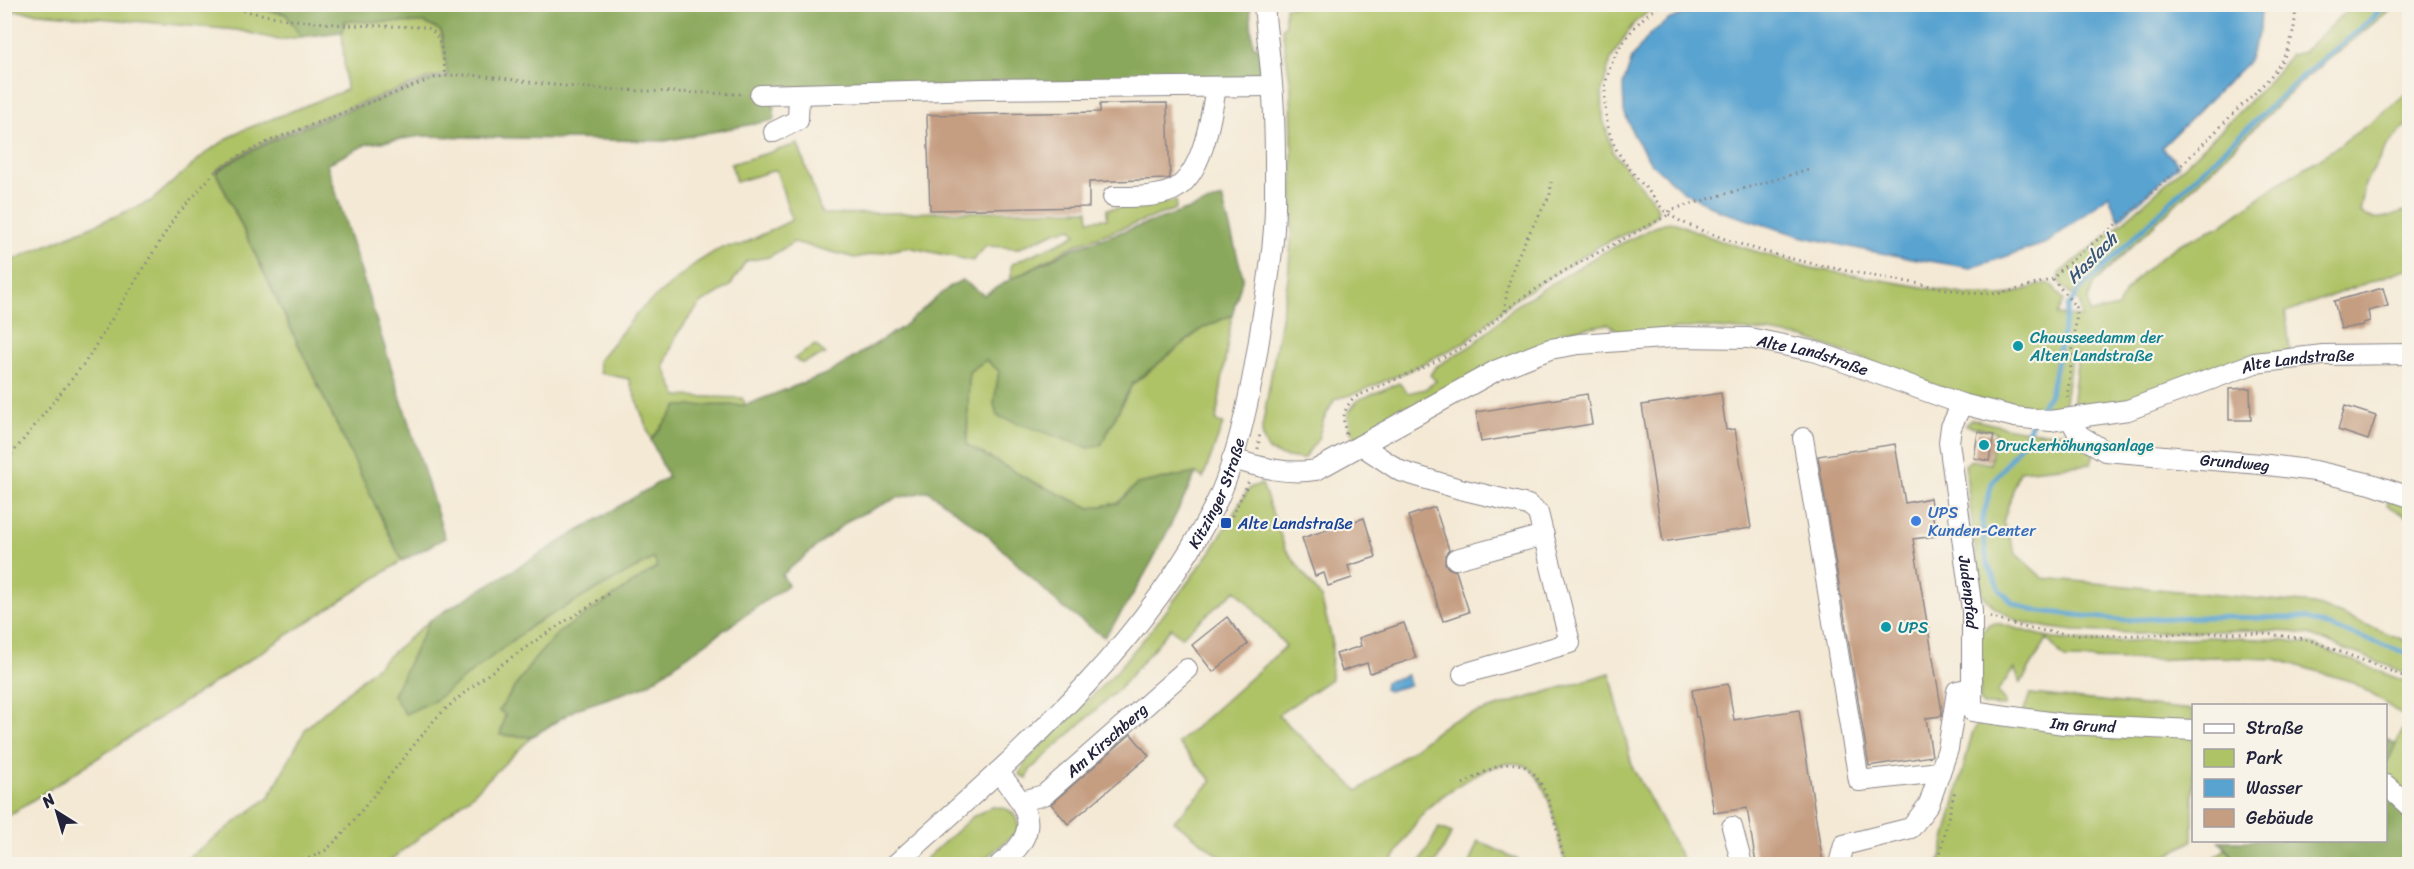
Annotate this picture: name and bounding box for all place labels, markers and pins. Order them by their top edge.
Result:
place label: Chausseedamm der Alten Landstraße [2029,323,2164,370]
marker: Chausseedamm der Alten Landstraße [2011,339,2025,353]
place label: Druckerhöhungsanlage [1996,431,2154,460]
marker: Druckerhöhungsanlage [1977,438,1991,452]
place label: UPS Kunden-Center [1928,498,2037,545]
place label: Alte Landstraße [1237,509,1353,538]
marker: UPS Kunden-Center [1909,514,1923,528]
marker: Alte Landstraße [1219,516,1233,530]
place label: UPS [1898,613,1928,642]
marker: UPS [1879,620,1893,634]

